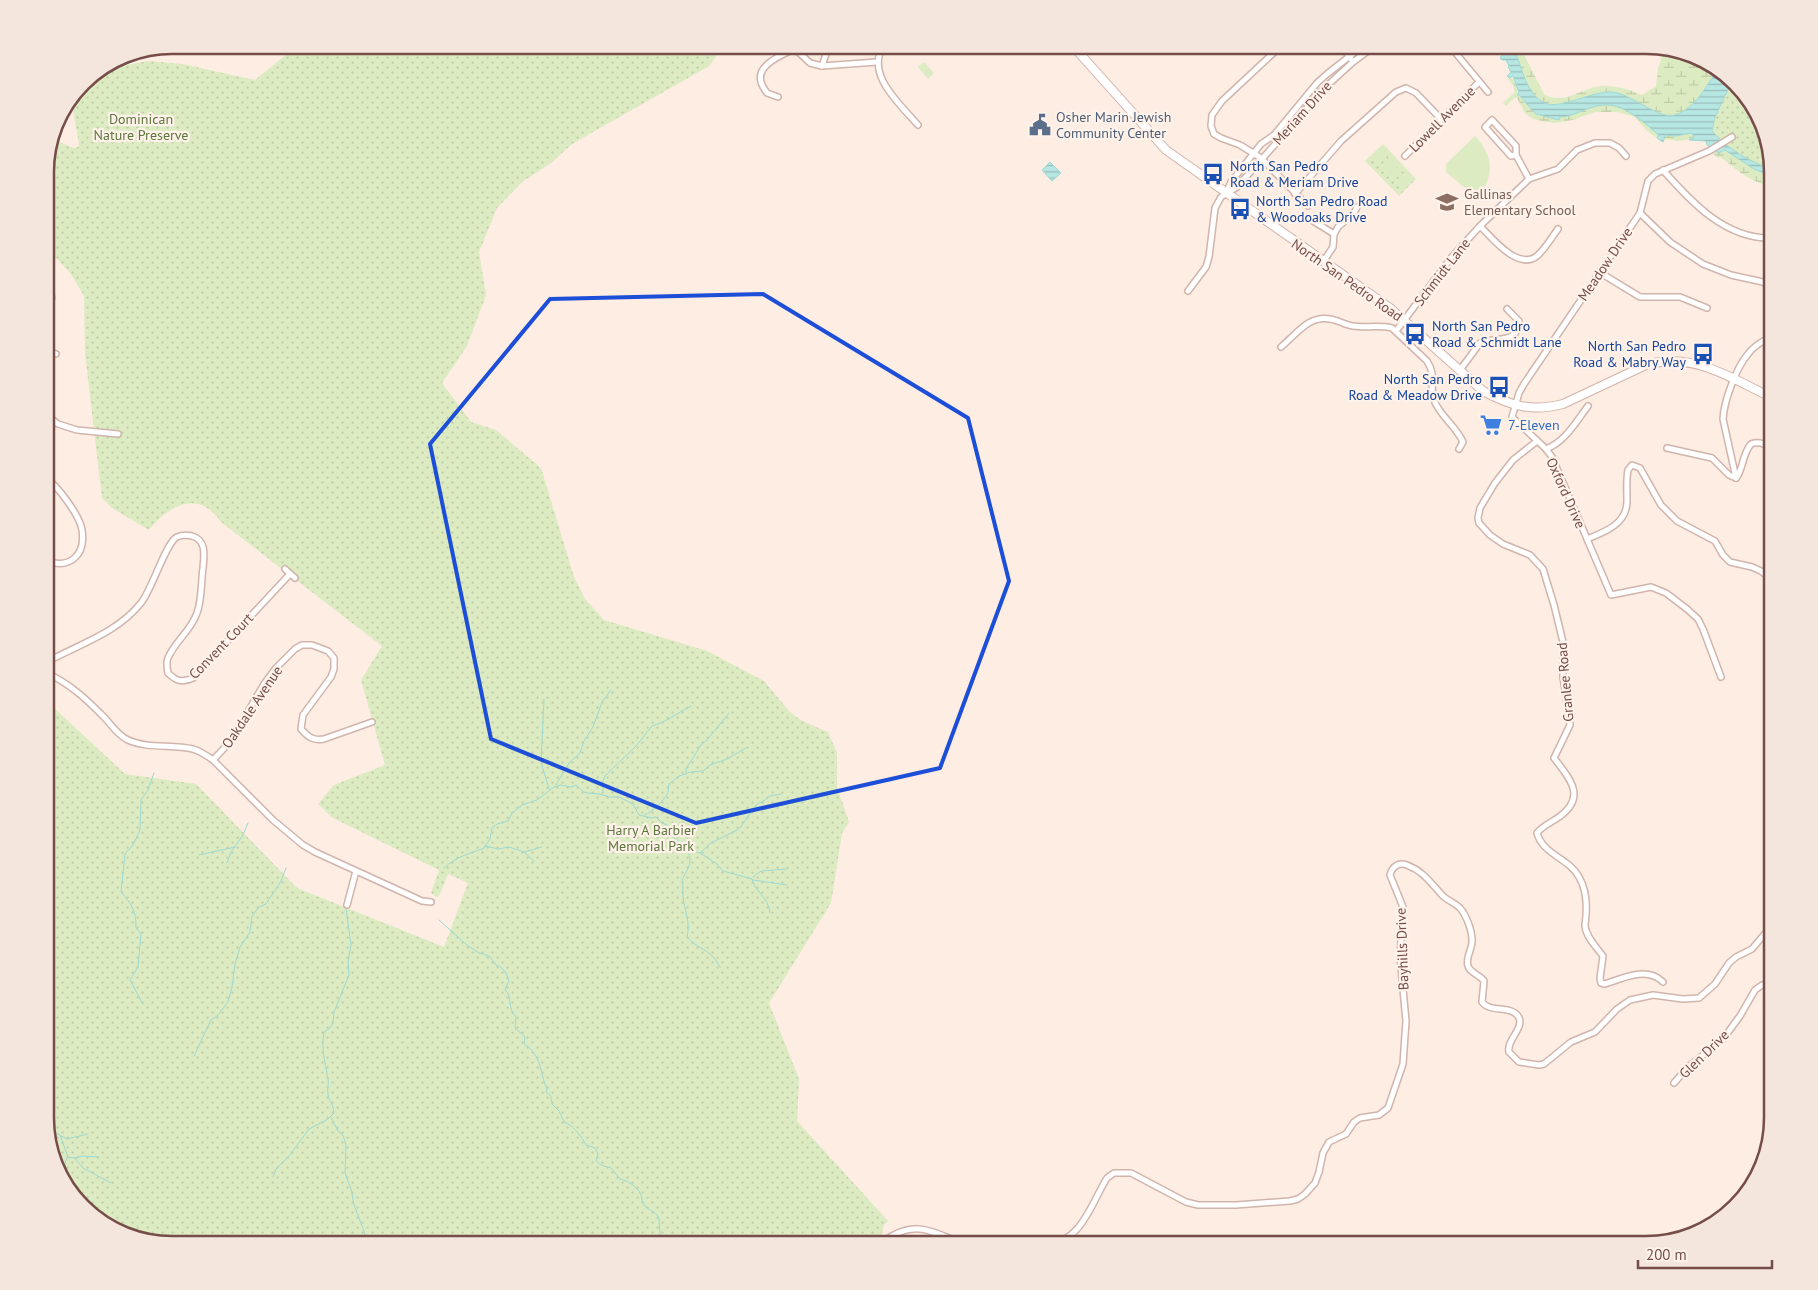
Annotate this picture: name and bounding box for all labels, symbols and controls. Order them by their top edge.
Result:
street label: Meriam Drive [1269,77,1335,149]
street label: Lowell Avenue [1405,82,1479,156]
place label: Osher Marin Jewish Community Center [1056,108,1171,142]
park label: Dominican Nature Preserve [94,110,188,144]
public building icon: Osher Marin Jewish Community Center [1027,112,1053,138]
place label: North San Pedro Road & Meriam Drive [1230,157,1359,191]
bus stop icon: North San Pedro Road & Meriam Drive [1200,161,1226,187]
place label: Gallinas Elementary School [1464,185,1576,219]
school or university icon: Gallinas Elementary School [1434,189,1460,215]
place label: North San Pedro Road & Woodoaks Drive [1256,192,1388,226]
bus stop icon: North San Pedro Road & Woodoaks Drive [1227,196,1253,222]
street label: Meadow Drive [1574,224,1636,304]
street label: Schmidt Lane [1410,234,1474,310]
street label: North San Pedro Road [1288,235,1406,325]
place label: North San Pedro Road & Schmidt Lane [1432,317,1562,351]
bus stop icon: North San Pedro Road & Schmidt Lane [1402,321,1428,347]
place label: North San Pedro Road & Mabry Way [1573,337,1686,371]
bus stop icon: North San Pedro Road & Mabry Way [1690,341,1716,367]
place label: North San Pedro Road & Meadow Drive [1348,370,1482,404]
bus stop icon: North San Pedro Road & Meadow Drive [1486,374,1512,400]
supermarket icon: 7-Eleven [1478,412,1504,438]
place label: 7-Eleven [1508,416,1560,434]
street label: Oxford Drive [1542,455,1590,531]
street label: Convent Court [185,609,257,683]
street label: Granlee Road [1553,642,1577,722]
street label: Oakdale Avenue [218,662,286,752]
park label: Harry A Barbier Memorial Park [606,821,696,855]
street label: Bayhills Drive [1392,908,1412,990]
street label: Glen Drive [1675,1026,1733,1082]
scale bar [1638,1238,1772,1270]
text: 200 m [1646,1245,1687,1264]

